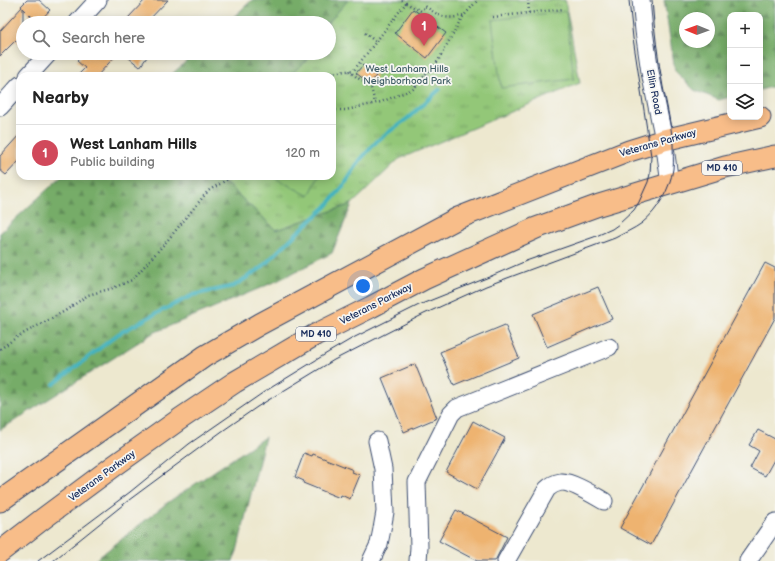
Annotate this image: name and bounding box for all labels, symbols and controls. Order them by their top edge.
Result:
north arrow [679,12,715,48]
map controls [727,12,763,120]
button: + [727,12,763,48]
pin: 1 [411,13,437,46]
search box [16,16,336,60]
icon: search [30,27,52,49]
text: Search here [62,29,145,48]
button: − [727,48,763,84]
park label: West Lanham Hills Neighborhood Park [363,63,451,87]
street label: Ellin Road [644,68,664,116]
button: layers [727,84,763,120]
text: Nearby [32,88,89,108]
street label: Veterans Parkway [618,126,698,160]
text: West Lanham Hills [70,135,197,154]
text: 1 [42,145,48,161]
text: 120 m [285,145,320,161]
text: Public building [70,154,155,170]
road number: MD 410 [702,161,742,175]
your location [353,276,373,296]
street label: Veterans Parkway [338,280,414,327]
road number: MD 410 [296,327,336,341]
street label: Veterans Parkway [66,448,138,504]

